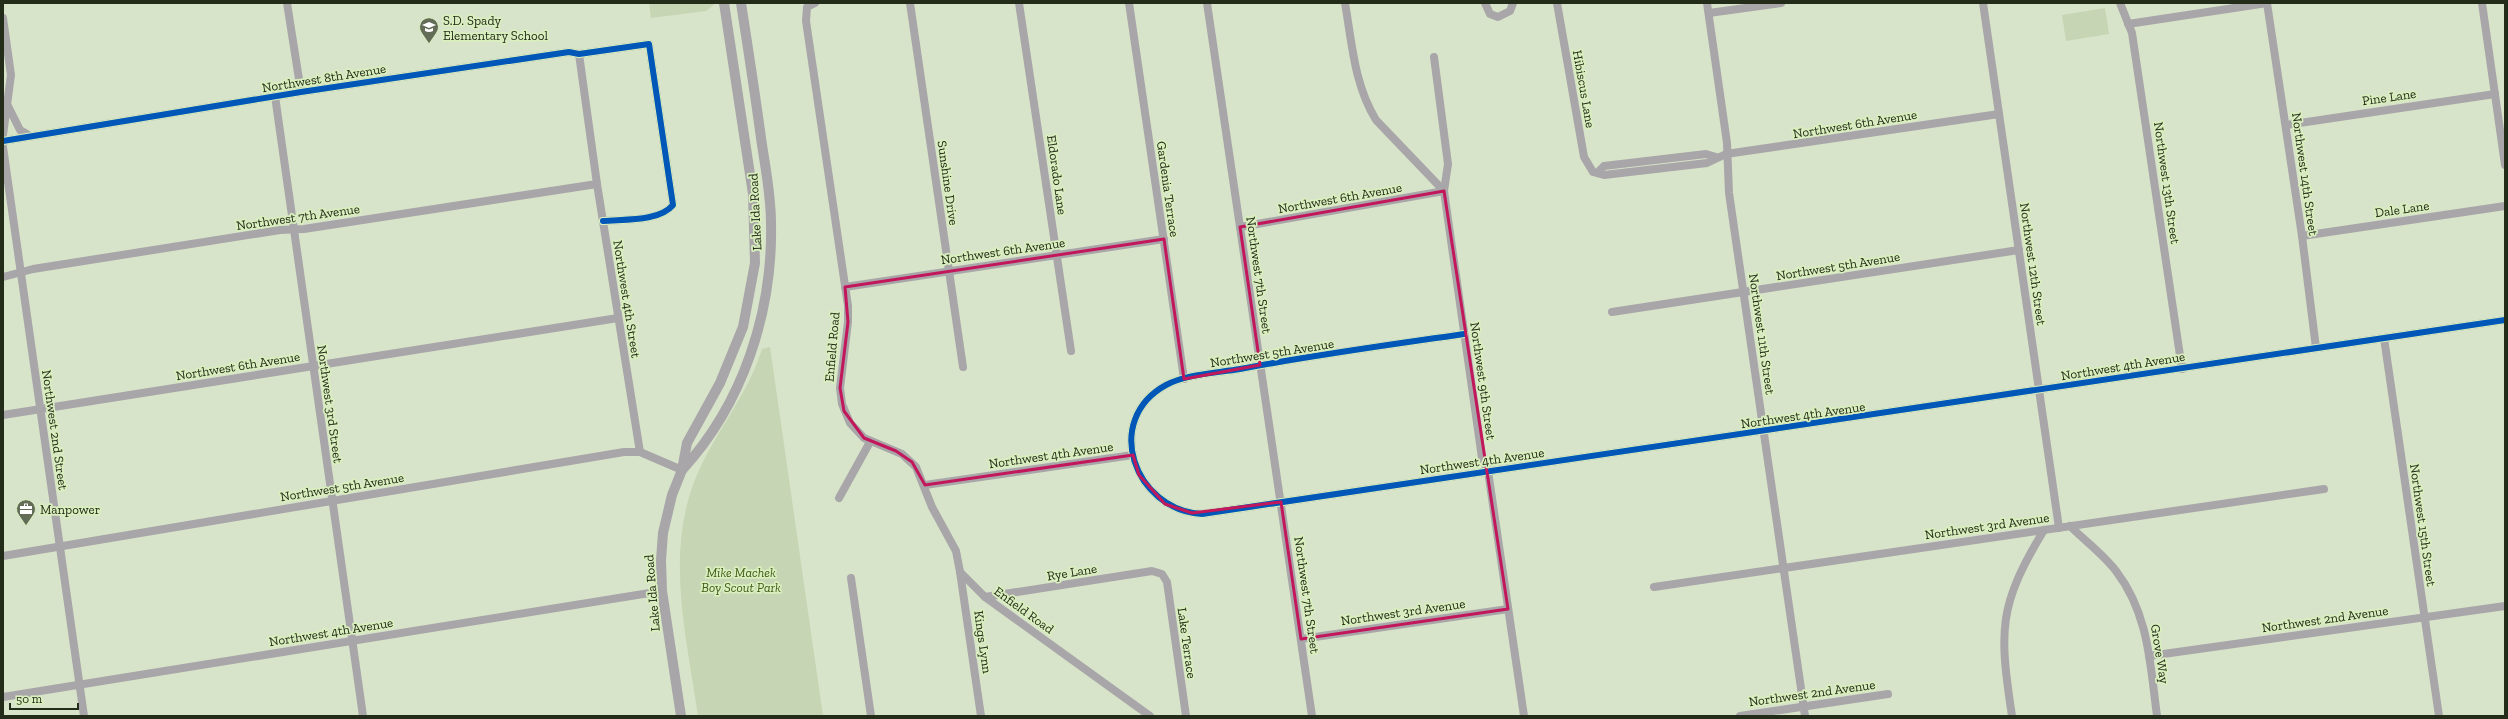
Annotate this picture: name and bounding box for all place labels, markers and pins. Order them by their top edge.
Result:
place label: S.D. Spady Elementary School [443,13,548,43]
school or university icon: S.D. Spady Elementary School [418,16,440,44]
office icon: Manpower [15,498,37,526]
place label: Manpower [40,502,100,517]

